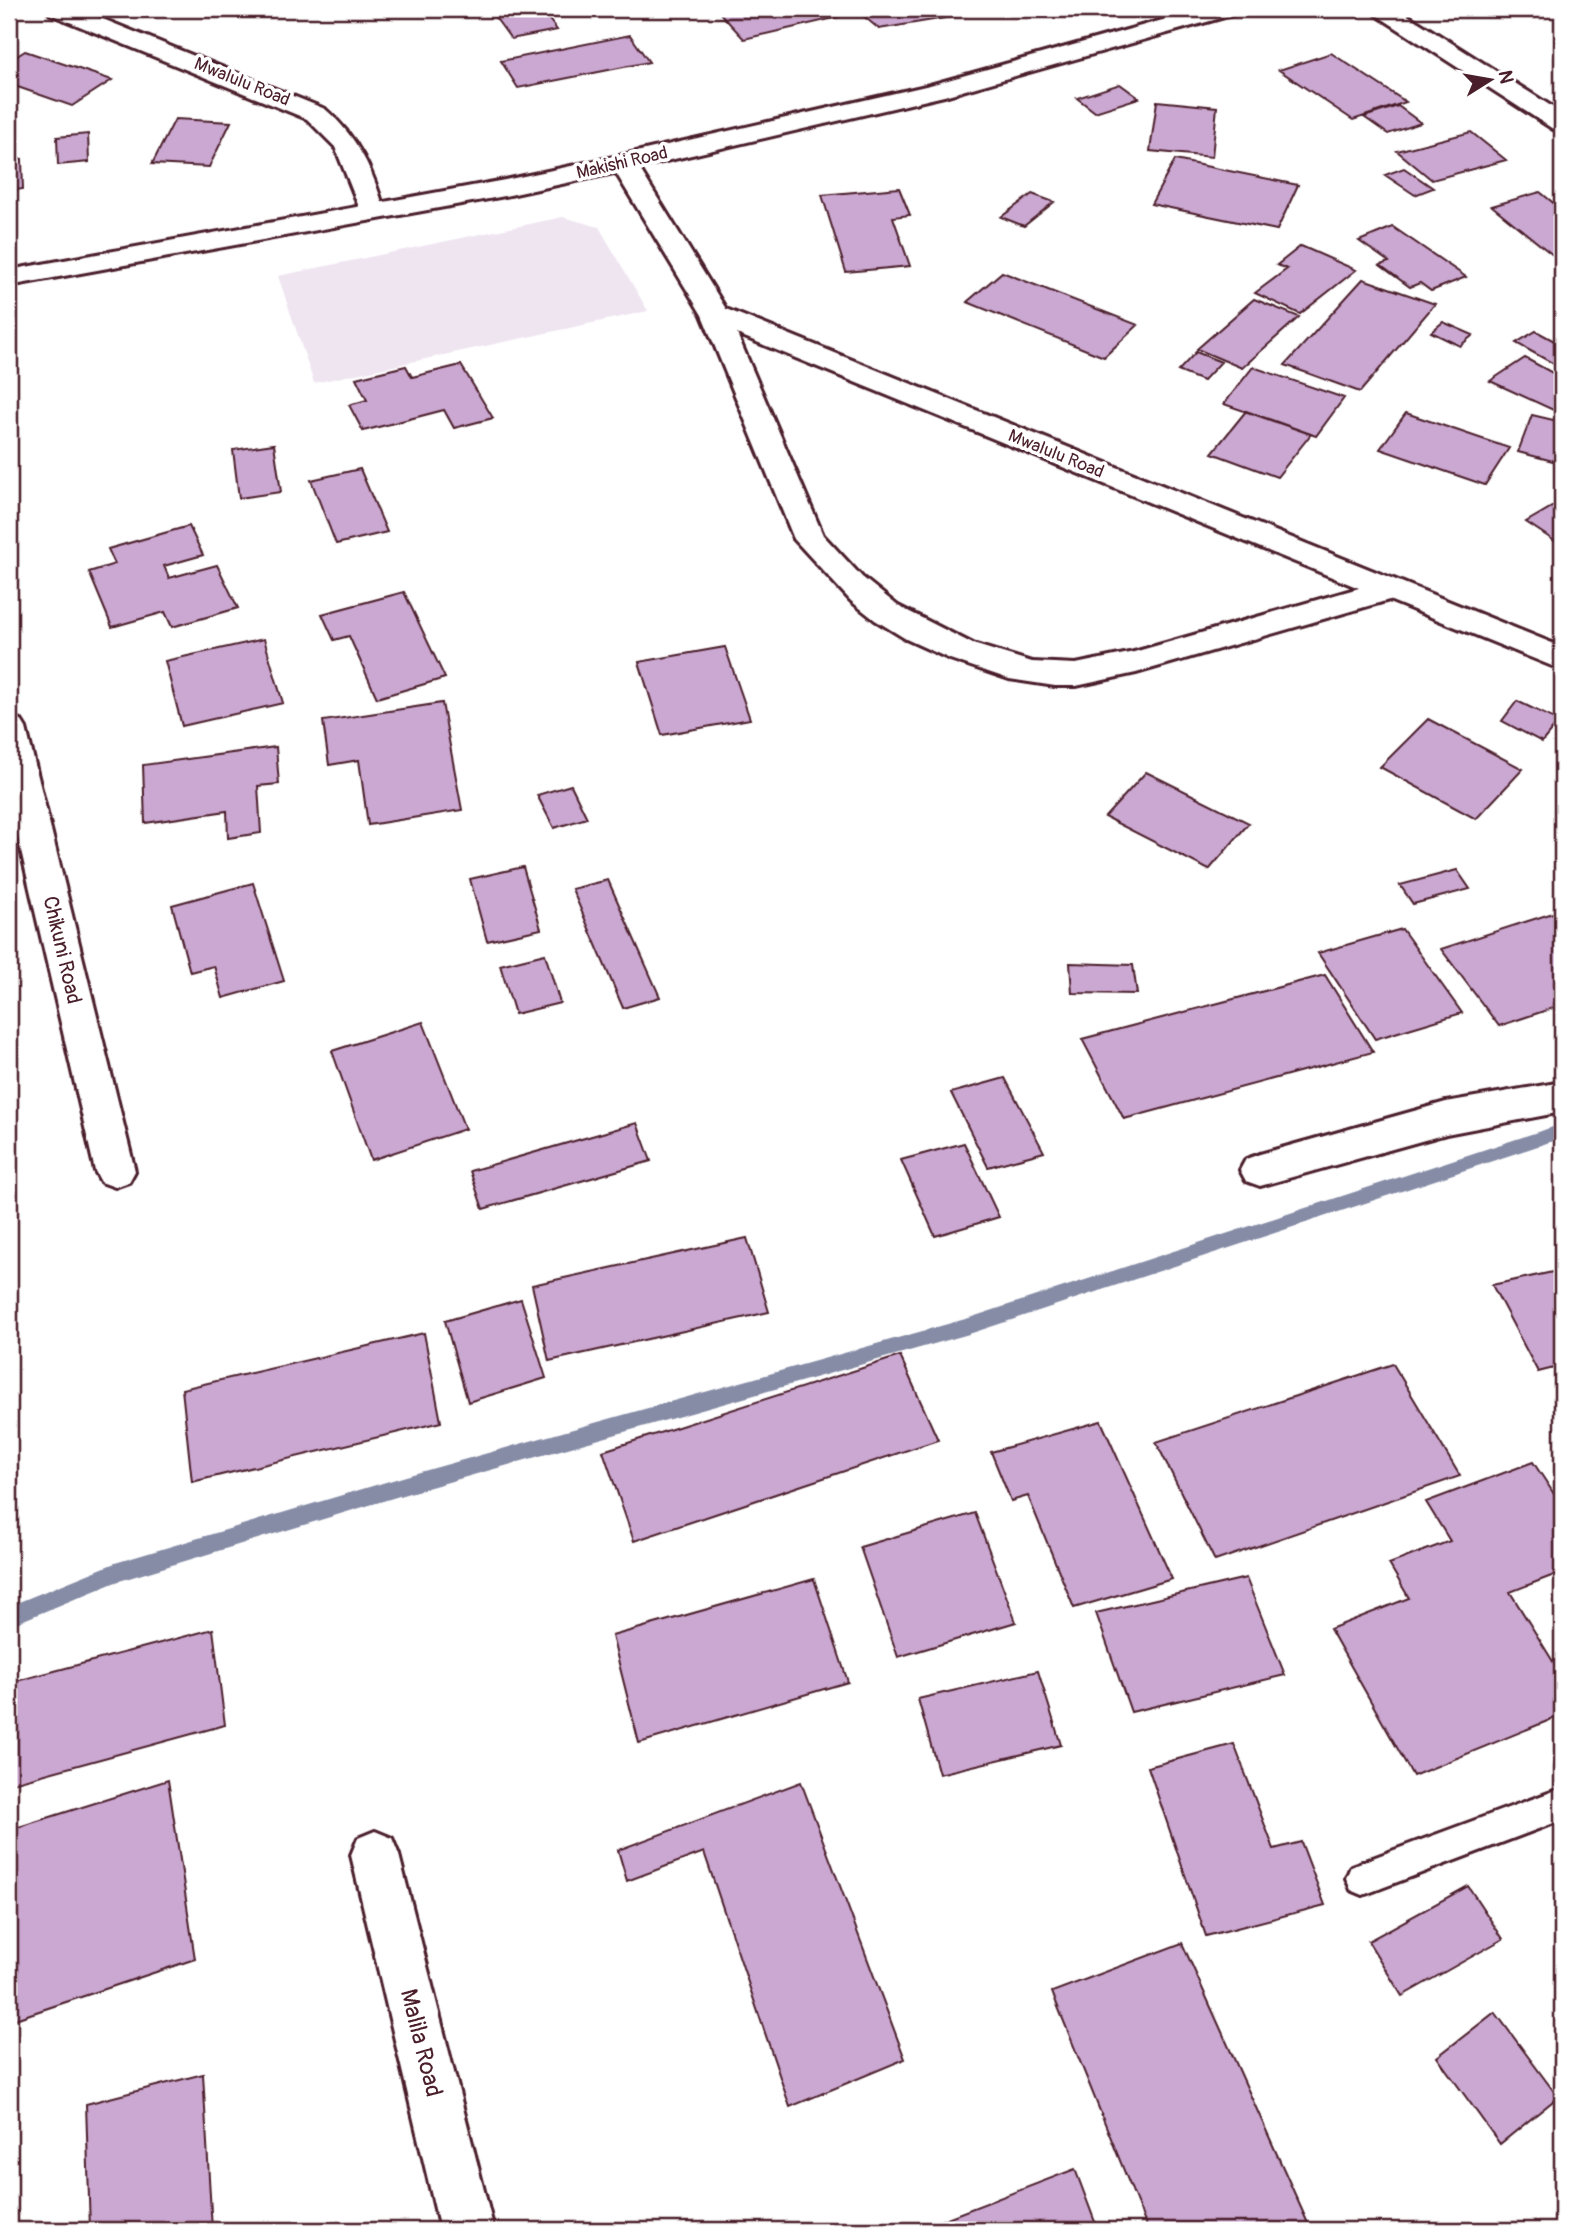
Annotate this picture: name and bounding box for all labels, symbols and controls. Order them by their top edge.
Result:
north arrow [1456,46,1526,116]
street label: Mwalulu Road [191,52,293,112]
text: N [1493,68,1519,86]
street label: Makishi Road [574,141,670,185]
street label: Mwalulu Road [1005,424,1107,484]
street label: Chikuni Road [37,893,87,1007]
street label: Malila Road [394,1986,448,2100]

